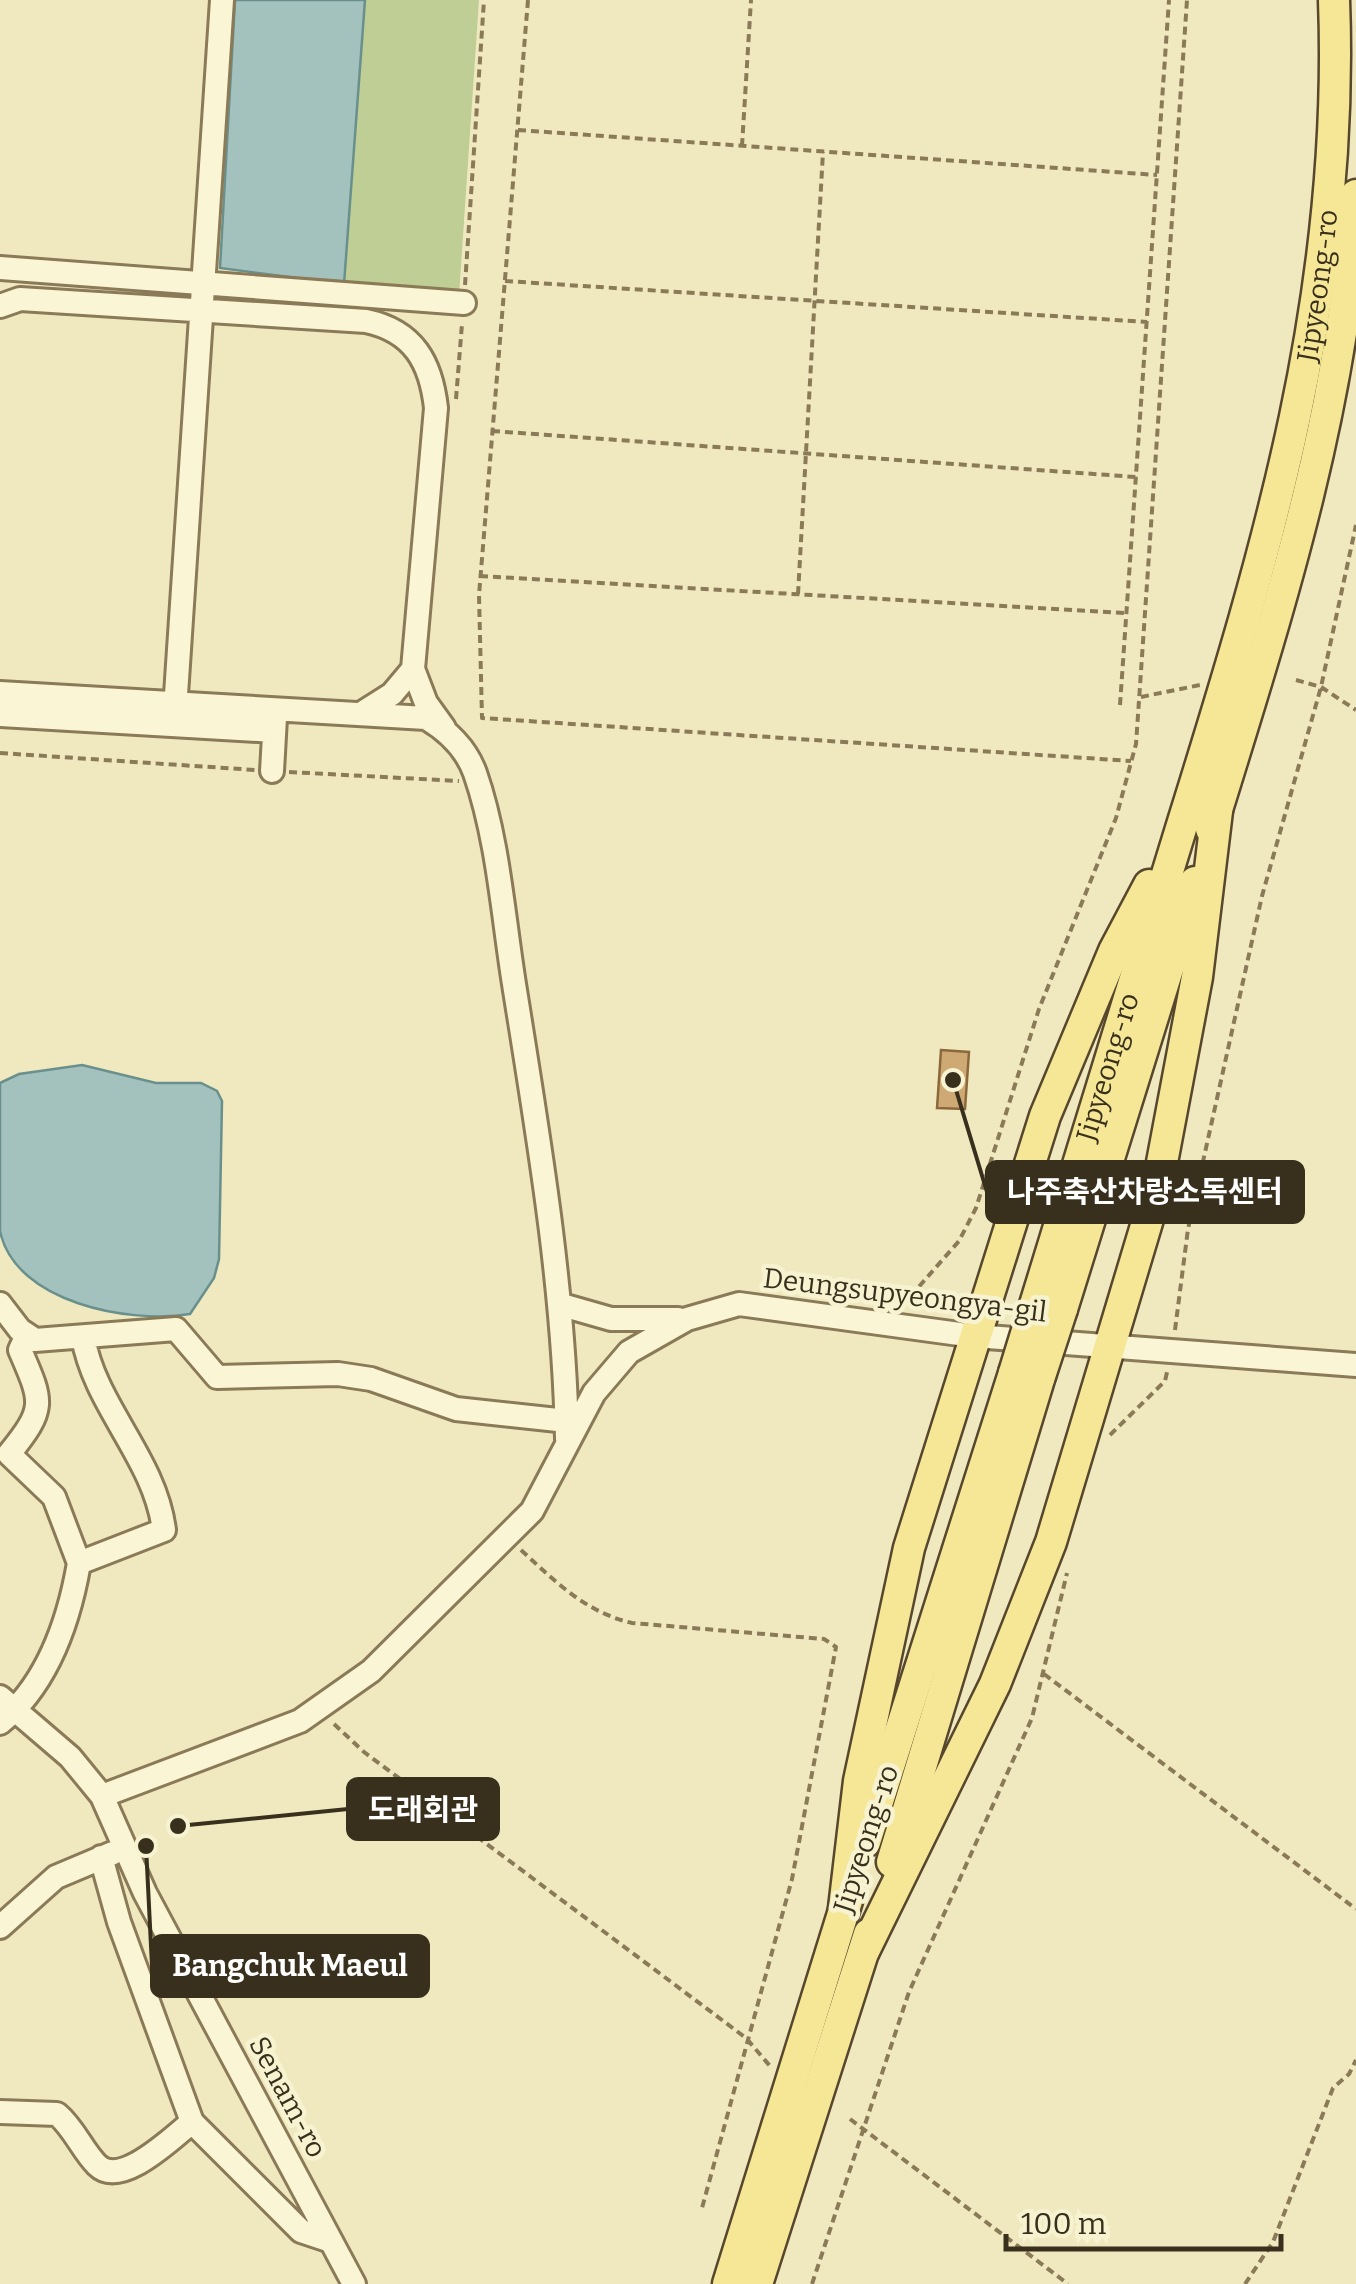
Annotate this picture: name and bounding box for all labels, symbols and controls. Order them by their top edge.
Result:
street label: Jipyeong-ro [1290,208,1344,365]
street label: Jipyeong-ro [1069,989,1145,1146]
callout: 나주축산차량소독센터 [987,1162,1303,1222]
text: 나주축산차량소독센터 [1007,1174,1283,1210]
street label: Deungsupyeongya-gil [761,1261,1049,1329]
street label: Jipyeong-ro [826,1761,905,1918]
callout: 도래회관 [348,1779,498,1839]
text: 도래회관 [368,1792,478,1828]
callout: Bangchuk Maeul [152,1936,428,1996]
text: Bangchuk Maeul [172,1948,408,1984]
street label: Senam-ro [242,2031,334,2163]
scale bar [1006,2189,1281,2251]
text: 100 m [1021,2206,1107,2242]

